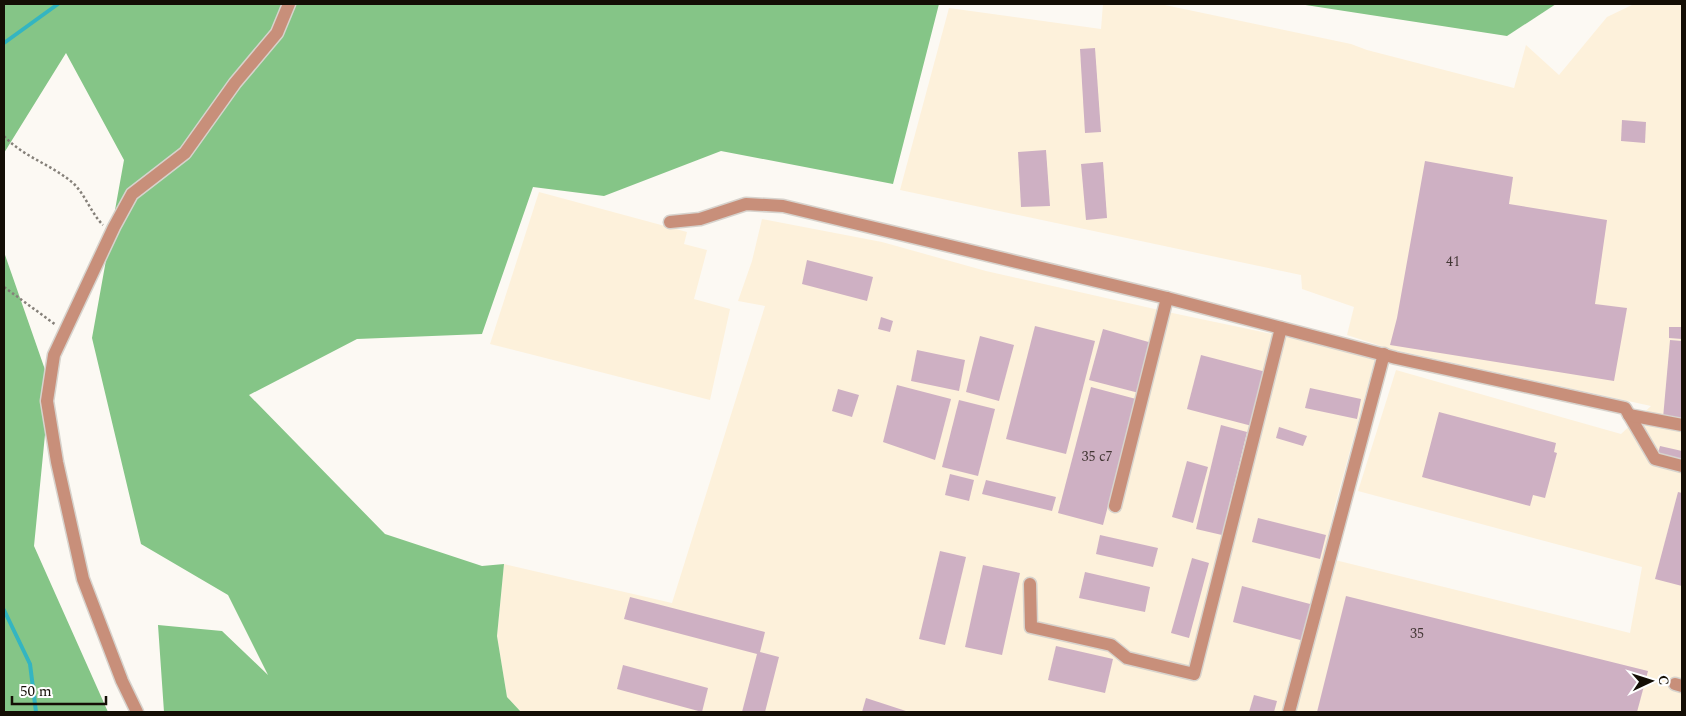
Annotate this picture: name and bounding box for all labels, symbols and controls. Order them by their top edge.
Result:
house number: 41 [1446,251,1460,272]
house number: 35 c7 [1081,446,1113,467]
house number: 35 [1410,623,1424,644]
north arrow [1626,656,1676,706]
scale bar [12,674,106,706]
text: С [1653,674,1674,686]
text: 50 m [20,680,52,703]

